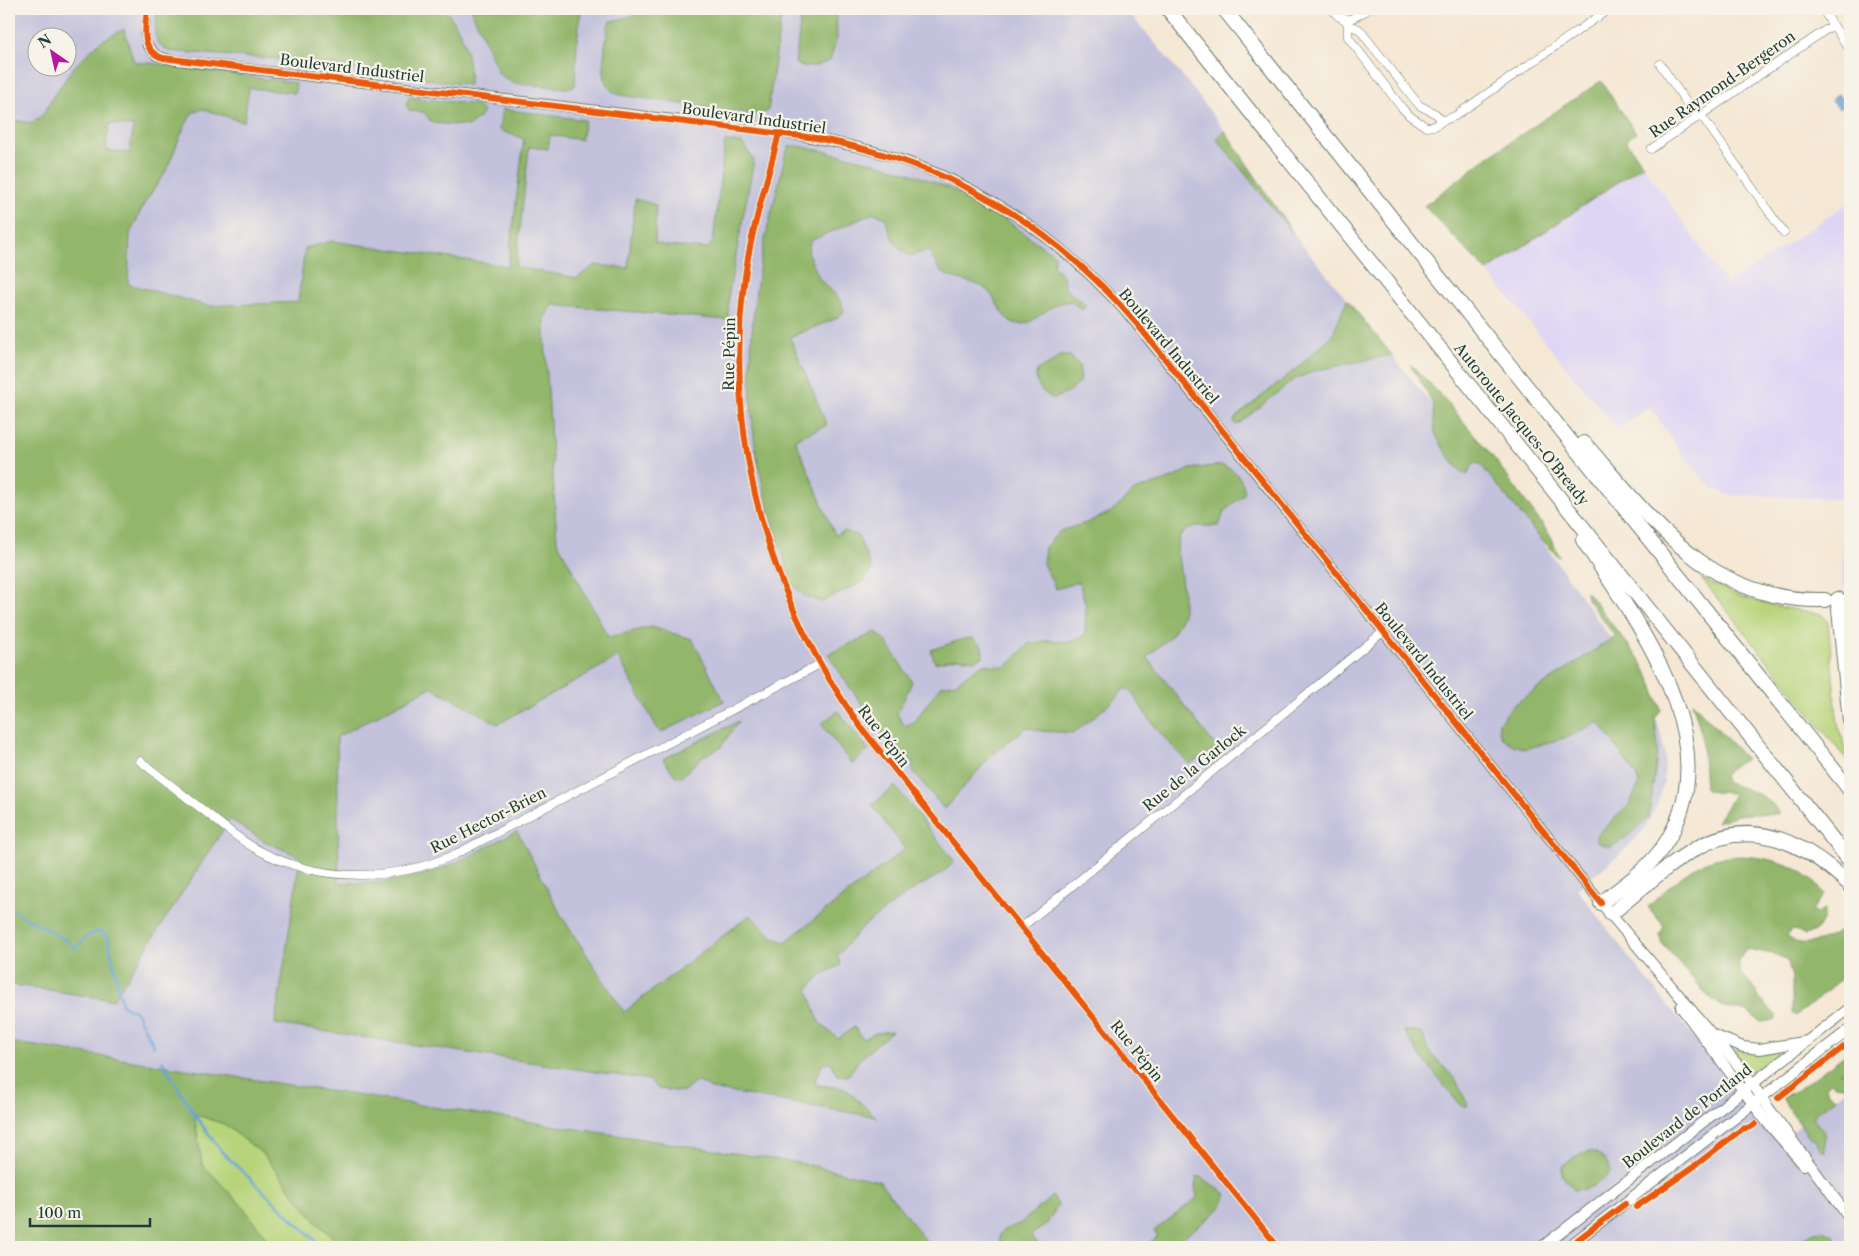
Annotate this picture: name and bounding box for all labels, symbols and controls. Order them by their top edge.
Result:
street label: Rue Raymond-Bergeron [1645,26,1799,142]
north arrow [28,28,78,78]
text: N [35,30,55,52]
street label: Boulevard Industriel [279,50,426,86]
street label: Boulevard Industriel [681,98,828,138]
street label: Boulevard Industriel [1115,284,1223,408]
street label: Rue Pépin [719,316,739,391]
street label: Autoroute Jacques-O'Bready [1450,338,1594,510]
street label: Boulevard Industriel [1371,599,1477,724]
street label: Rue Pépin [854,701,915,771]
street label: Rue de la Garlock [1139,720,1250,815]
street label: Rue Hector-Brien [427,782,550,857]
street label: Rue Pépin [1106,1016,1168,1086]
street label: Boulevard de Portland [1618,1060,1756,1172]
scale bar [30,1196,150,1228]
text: 100 m [38,1203,81,1222]

